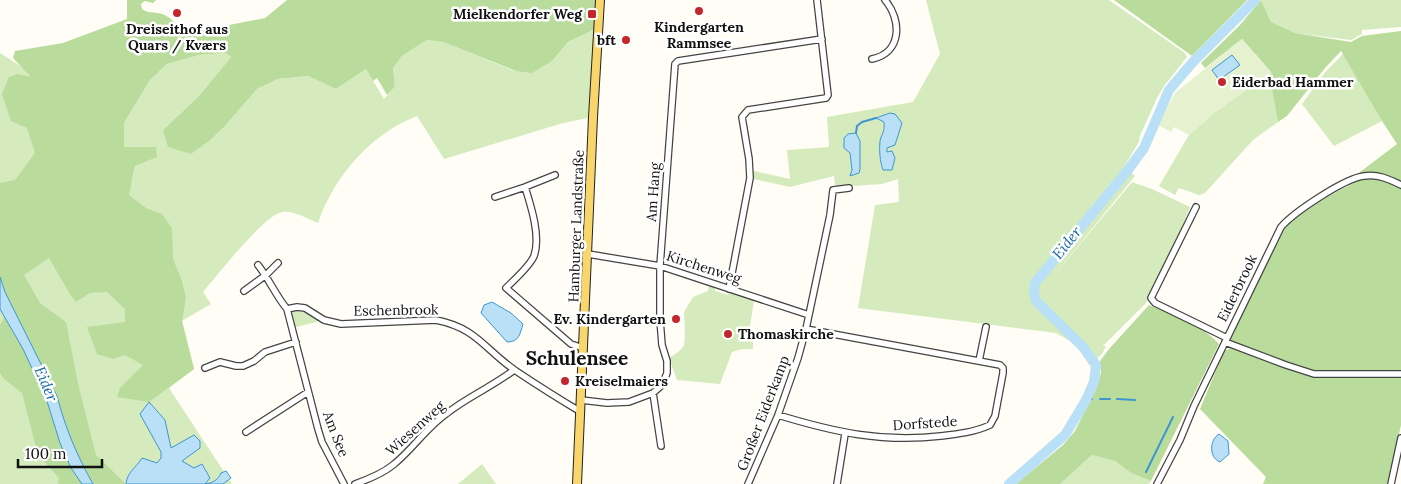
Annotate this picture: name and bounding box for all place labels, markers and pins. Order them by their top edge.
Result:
place label: Mielkendorfer Weg [453,5,583,23]
marker: Kindergarten Rammsee [693,5,705,17]
marker: Dreiseithof aus Quars / Kværs [171,7,183,19]
marker: Mielkendorfer Weg [586,8,598,20]
place label: Kindergarten Rammsee [654,18,744,52]
place label: Dreiseithof aus Quars / Kværs [126,20,228,54]
place label: bft [596,31,616,49]
marker: bft [620,34,632,46]
place label: Eiderbad Hammer [1232,73,1354,91]
marker: Eiderbad Hammer [1216,76,1228,88]
place label: Ev. Kindergarten [554,310,666,328]
marker: Ev. Kindergarten [670,313,682,325]
place label: Thomaskirche [738,325,834,343]
marker: Thomaskirche [722,328,734,340]
place label: Kreiselmaiers [575,372,668,390]
marker: Kreiselmaiers [559,375,571,387]

